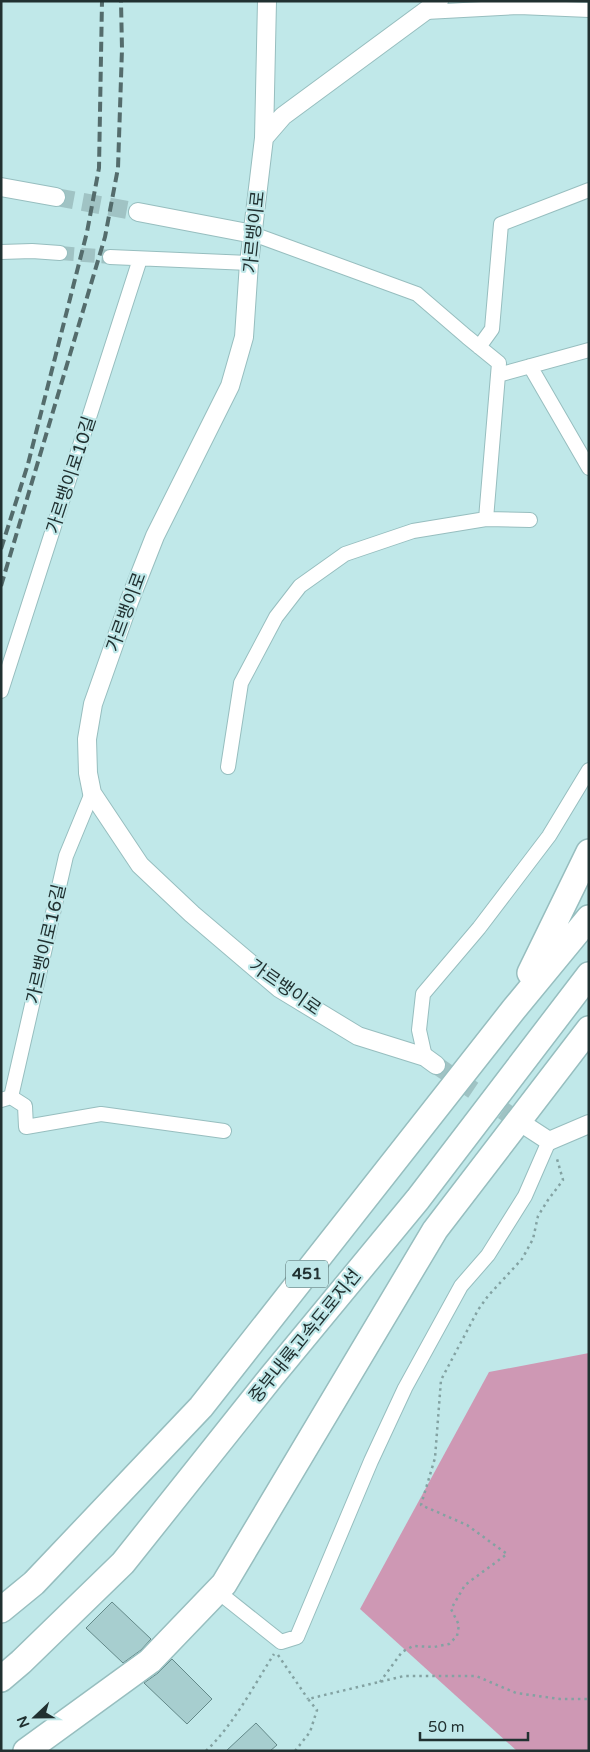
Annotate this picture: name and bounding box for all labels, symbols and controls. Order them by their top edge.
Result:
street label: 가르뱅이로 [239,190,269,274]
street label: 가르뱅이로10길 [42,414,100,536]
street label: 가르뱅이로 [102,569,150,655]
street label: 가르뱅이로16길 [22,882,70,1006]
street label: 가르뱅이로 [245,954,325,1020]
road number: 451 [286,1260,328,1288]
street label: 중부내륙고속도로지선 [244,1265,366,1407]
north arrow [10,1692,60,1742]
scale bar [420,1710,528,1742]
text: N [13,1713,33,1730]
text: 50 m [428,1718,465,1736]

